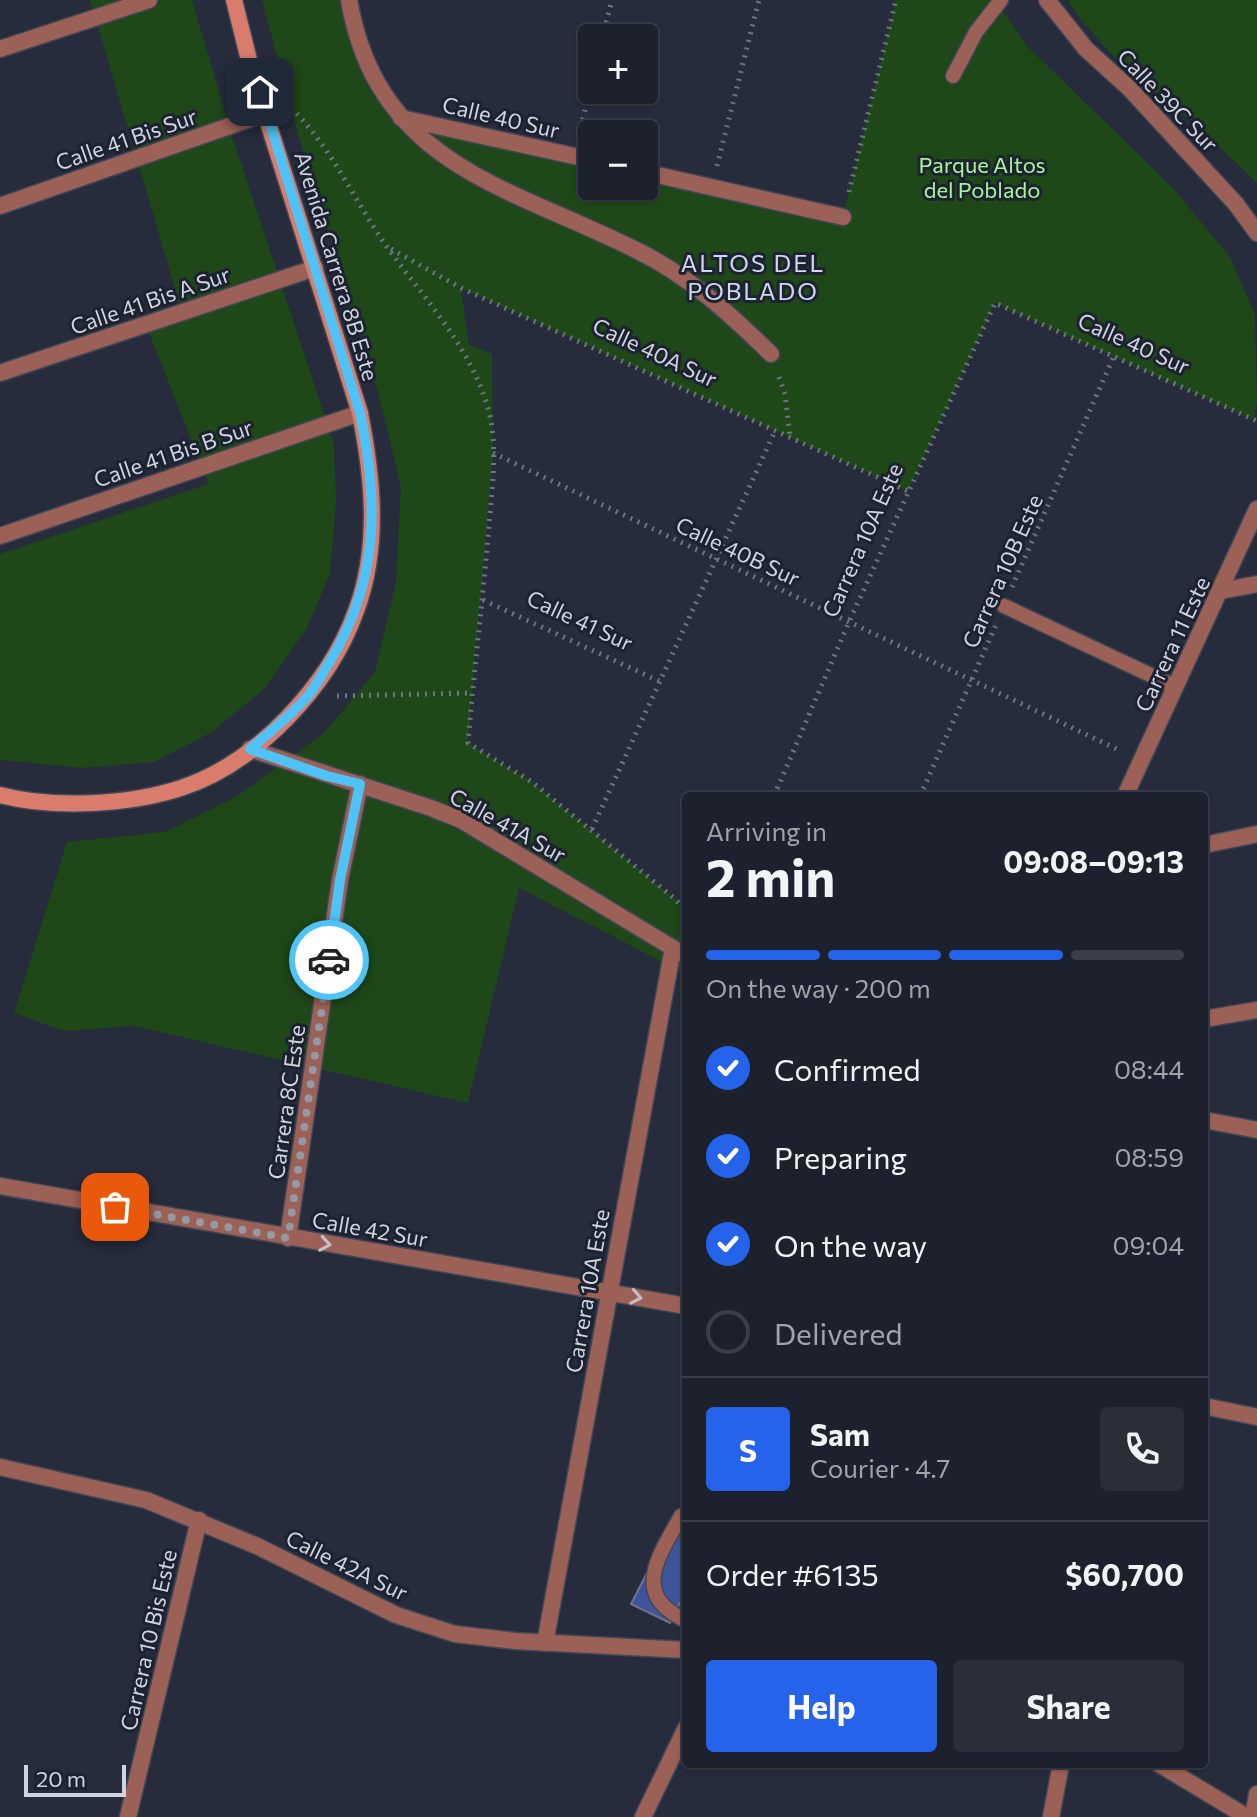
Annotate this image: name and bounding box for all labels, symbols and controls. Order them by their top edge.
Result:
map controls [578,24,658,200]
button: + [578,24,658,104]
street label: Calle 39C Sur [1112,43,1224,157]
pin [226,58,294,126]
icon: home [238,70,282,114]
street label: Calle 40 Sur [440,90,562,144]
street label: Calle 41 Bis Sur [52,102,200,176]
button: − [578,120,658,200]
street label: Avenida Carrera 8B Este [289,148,385,384]
park label: Parque Altos del Poblado [918,151,1046,203]
district label: ALTOS DEL POBLADO [681,248,825,305]
street label: Calle 41 Bis A Sur [67,260,234,340]
street label: Calle 40 Sur [1074,306,1194,380]
street label: Calle 40A Sur [589,311,722,393]
street label: Calle 41 Bis B Sur [90,413,256,493]
street label: Carrera 10A Este [816,459,908,621]
street label: Carrera 10B Este [956,490,1048,652]
street label: Calle 40B Sur [672,511,804,592]
street label: Carrera 11 Este [1129,572,1215,716]
street label: Calle 41 Sur [523,584,637,656]
street label: Calle 41A Sur [445,782,571,868]
text: Arriving in [706,815,827,846]
text: 09:08–09:13 [1003,842,1184,879]
text: 2 min [706,844,835,908]
courier [289,920,369,1000]
icon: car [307,938,351,982]
text: On the way · 200 m [706,972,931,1003]
street label: Carrera 8C Este [262,1023,310,1181]
icon: check [706,1046,750,1090]
text: Confirmed [774,1050,921,1087]
text: 08:44 [1114,1053,1184,1084]
icon: check [706,1134,750,1178]
text: Preparing [774,1138,907,1175]
text: 08:59 [1114,1141,1184,1172]
pin [81,1173,149,1241]
icon: bag [93,1185,137,1229]
street label: Calle 42 Sur [310,1206,430,1252]
street label: Carrera 10A Este [559,1207,615,1375]
icon: check [706,1222,750,1266]
text: On the way [774,1226,927,1263]
text: 09:04 [1113,1229,1184,1260]
one-way arrow [318,1235,332,1252]
one-way arrow [629,1288,643,1305]
text: Delivered [774,1314,903,1351]
button: phone [1100,1407,1184,1491]
text: Sam [810,1415,870,1452]
text: S [739,1431,757,1468]
text: Courier · 4.7 [810,1452,950,1483]
street label: Calle 42A Sur [282,1524,412,1606]
street label: Carrera 10 Bis Este [114,1547,182,1733]
text: Order #6135 [706,1555,879,1592]
text: $60,700 [1065,1555,1184,1592]
button: Help [706,1660,937,1752]
button: Share [953,1660,1184,1752]
scale bar [24,1761,126,1797]
text: 20 m [36,1765,86,1792]

